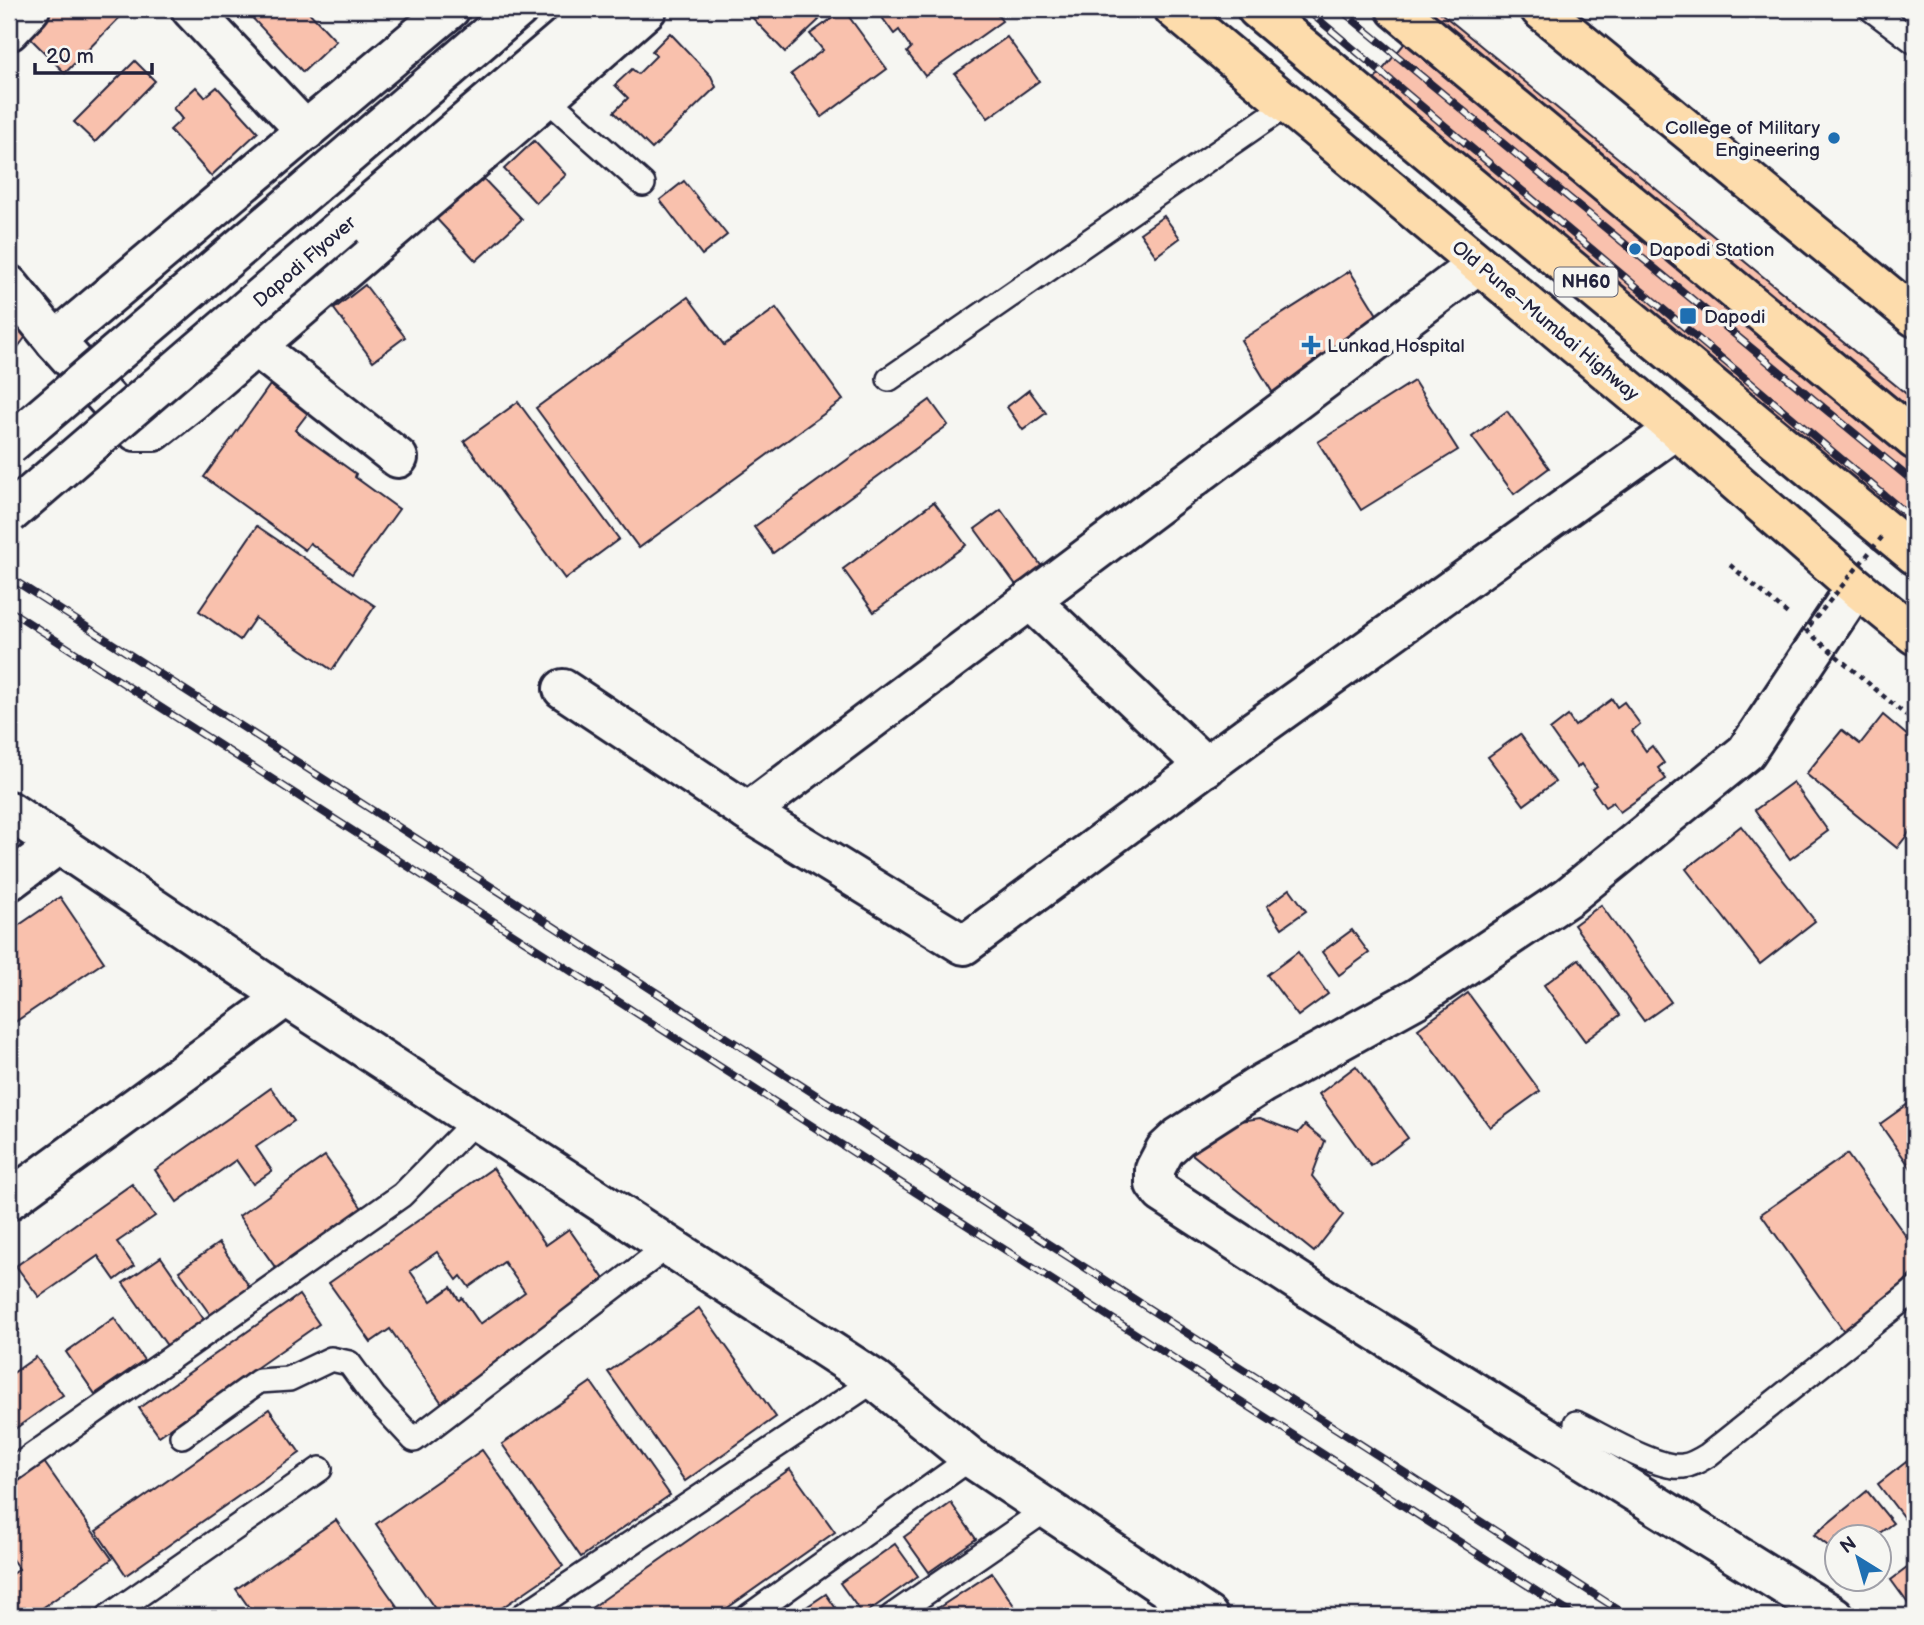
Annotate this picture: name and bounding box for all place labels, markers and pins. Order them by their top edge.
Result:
place label: College of Military Engineering [1665,117,1820,162]
marker: College of Military Engineering [1826,130,1842,146]
place label: Dapodi Station [1649,239,1775,262]
marker: Dapodi Station [1627,241,1643,257]
marker: Dapodi [1678,306,1698,326]
place label: Dapodi [1704,306,1765,329]
marker: Lunkad Hospital [1301,335,1321,355]
place label: Lunkad Hospital [1327,335,1465,358]

